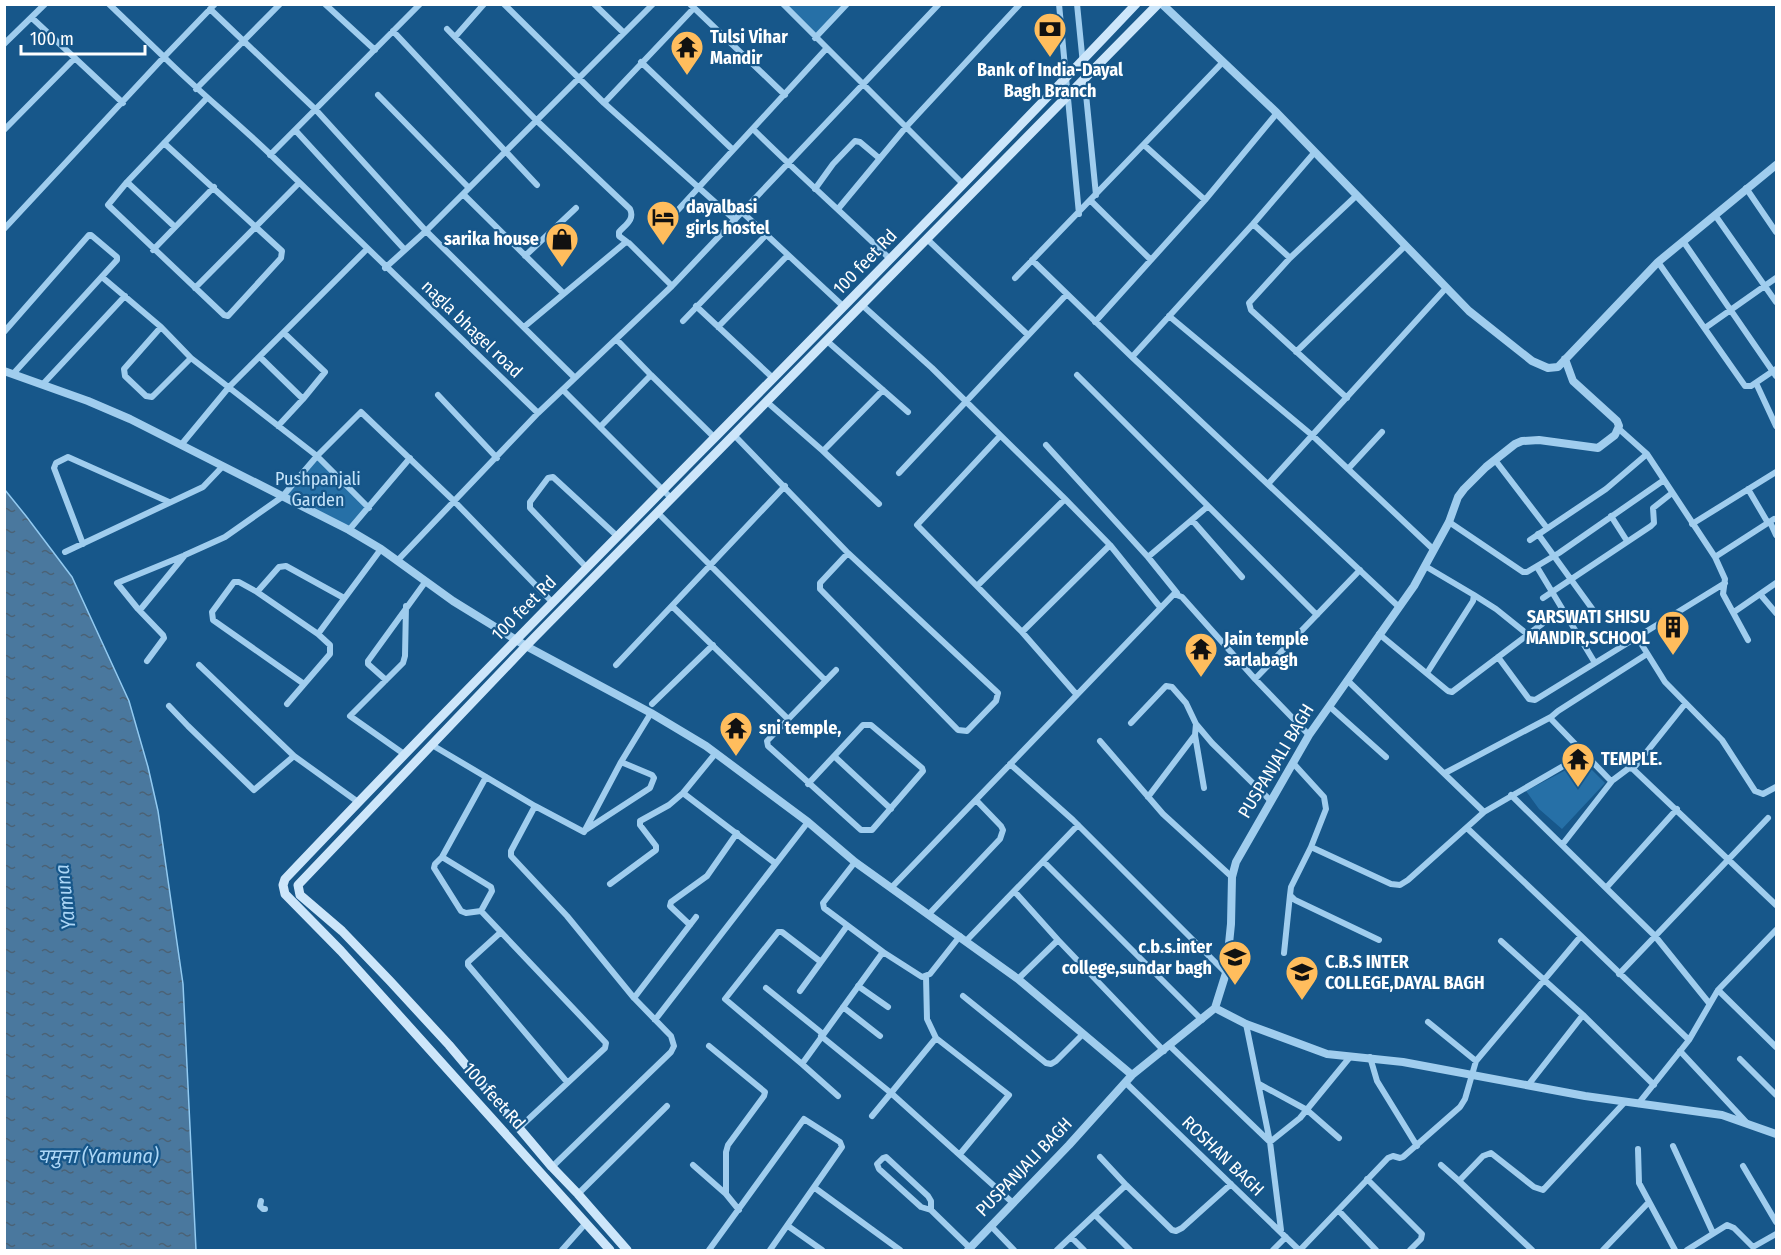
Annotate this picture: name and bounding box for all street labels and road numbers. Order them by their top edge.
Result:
street label: 100 feet Rd [828,225,902,299]
street label: nagla bhagel road [417,275,527,383]
street label: 100 feet Rd [487,571,561,645]
street label: PUSPANJALI BAGH [1233,700,1319,822]
street label: 100 feet Rd [458,1058,530,1134]
street label: ROSHAN BAGH [1177,1111,1269,1201]
street label: PUSPANJALI BAGH [971,1113,1077,1221]

